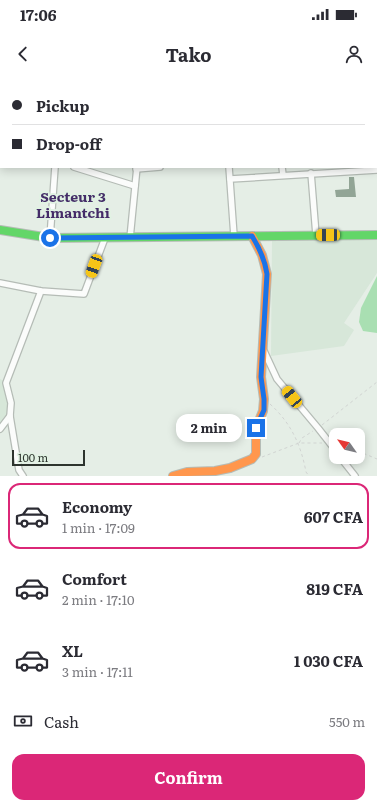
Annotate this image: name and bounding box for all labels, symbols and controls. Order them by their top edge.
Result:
text: 17:06 [20,3,57,26]
text: Tako [165,41,212,68]
icon: back [12,43,34,65]
icon: person [343,43,365,65]
text: Pickup [36,94,89,117]
text: Drop-off [36,132,101,155]
district label: Secteur 3 Limantchi [36,186,110,222]
route start [41,229,59,247]
car [316,229,340,241]
car [84,253,104,279]
car [280,384,304,410]
callout: 2 min [176,414,242,442]
text: 2 min [191,418,227,437]
route end [247,419,265,437]
north arrow [329,428,365,464]
map controls [329,428,365,464]
scale bar [12,448,85,467]
text: 100 m [18,449,48,465]
text: Economy [62,495,132,518]
icon: car [14,498,50,534]
text: 607 CFA [304,505,363,528]
text: 1 min · 17:09 [62,518,135,537]
text: Comfort [62,567,127,590]
icon: car [14,570,50,606]
text: 819 CFA [306,577,363,600]
text: 2 min · 17:10 [62,590,135,609]
text: XL [62,639,83,662]
icon: car [14,642,50,678]
text: 1 030 CFA [294,649,363,672]
text: 3 min · 17:11 [62,662,133,681]
icon: cash [12,710,34,732]
text: Cash [44,710,79,733]
text: 550 m [329,712,365,731]
button: Confirm [12,754,365,800]

